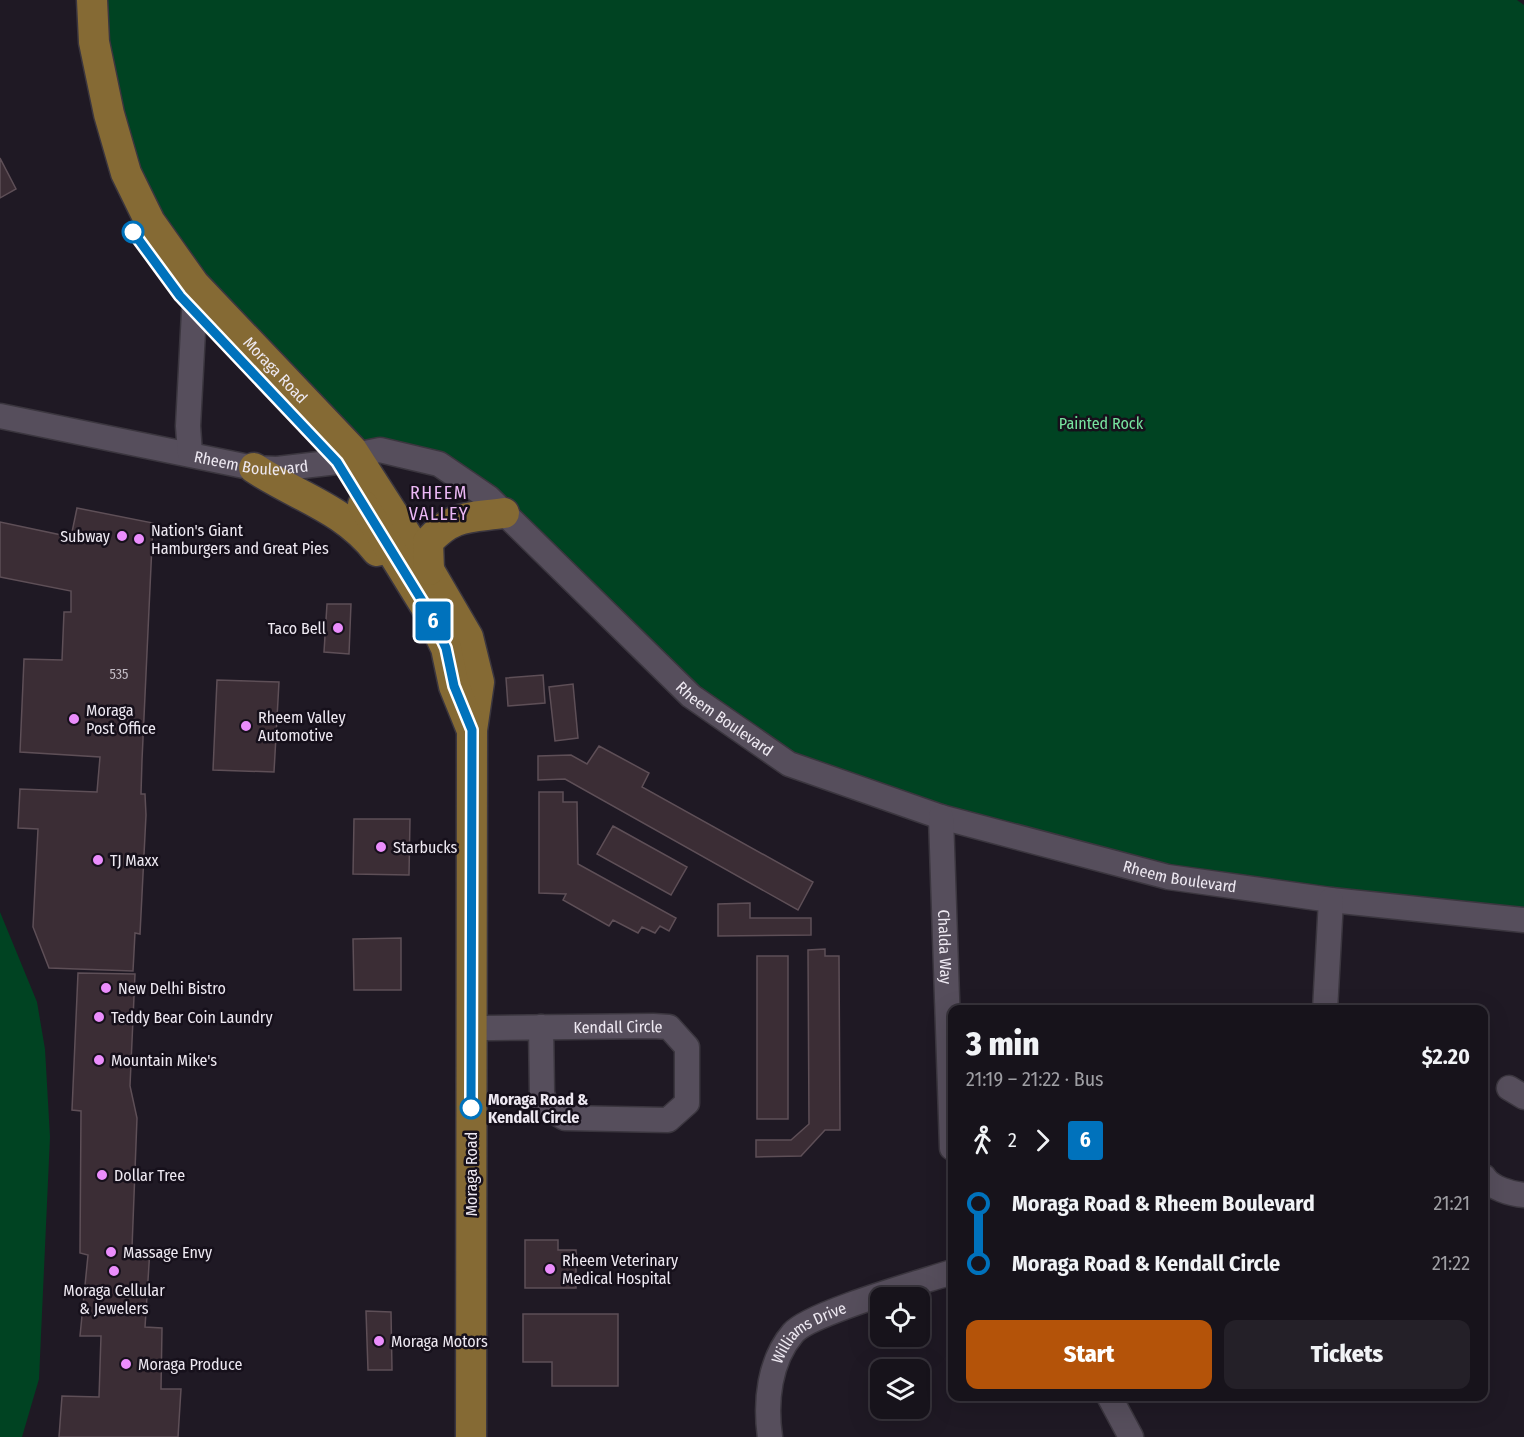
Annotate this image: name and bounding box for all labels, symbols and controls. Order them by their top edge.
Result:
unlabelled marker [122,221,144,243]
street label: Moraga Road [240,333,312,407]
park label: Painted Rock [1059,414,1144,433]
street label: Rheem Boulevard [193,446,309,479]
district label: RHEEM VALLEY [409,482,469,525]
place label: Nation's Giant Hamburgers and Great Pies [151,521,329,558]
place label: Subway [60,527,111,546]
marker: Subway [115,529,129,543]
marker: Nation's Giant Hamburgers and Great Pies [132,532,146,546]
line badge: 6 [414,602,452,640]
text: 6 [428,608,438,634]
place label: Taco Bell [268,619,326,638]
marker: Taco Bell [331,621,345,635]
house number: 535 [109,666,129,683]
street label: Rheem Boulevard [672,677,777,760]
place label: Moraga Post Office [86,701,156,738]
place label: Rheem Valley Automotive [258,708,346,745]
marker: Moraga Post Office [67,712,81,726]
marker: Rheem Valley Automotive [239,719,253,733]
place label: Starbucks [393,838,458,857]
marker: Starbucks [374,840,388,854]
place label: TJ Maxx [110,851,159,870]
marker: TJ Maxx [91,853,105,867]
street label: Rheem Boulevard [1121,856,1238,896]
street label: Chalda Way [935,909,956,985]
place label: New Delhi Bistro [118,979,226,998]
marker: New Delhi Bistro [99,981,113,995]
place label: Teddy Bear Coin Laundry [111,1008,273,1027]
marker: Teddy Bear Coin Laundry [92,1010,106,1024]
street label: Kendall Circle [573,1016,663,1036]
text: 3 min [966,1024,1039,1064]
text: $2.20 [1422,1043,1470,1070]
place label: Mountain Mike's [111,1051,217,1070]
marker: Mountain Mike's [92,1053,106,1067]
text: 21:19 – 21:22 · Bus [966,1067,1104,1091]
place label: Moraga Road & Kendall Circle [488,1090,588,1127]
marker: Moraga Road & Kendall Circle [460,1097,482,1119]
icon: walk [966,1124,999,1157]
icon: forward [1026,1124,1059,1157]
text: 6 [1080,1127,1091,1153]
text: 2 [1008,1128,1017,1152]
street label: Moraga Road [462,1132,481,1216]
place label: Dollar Tree [114,1166,185,1185]
marker: Dollar Tree [95,1168,109,1182]
text: Moraga Road & Rheem Boulevard [1012,1190,1315,1217]
text: 21:21 [1433,1191,1470,1215]
place label: Massage Envy [123,1243,213,1262]
marker: Massage Envy [104,1245,118,1259]
text: Moraga Road & Kendall Circle [1012,1250,1280,1277]
place label: Rheem Veterinary Medical Hospital [562,1251,679,1288]
text: 21:22 [1432,1251,1470,1275]
marker: Rheem Veterinary Medical Hospital [543,1262,557,1276]
marker: Moraga Cellular & Jewelers [107,1264,121,1278]
place label: Moraga Cellular & Jewelers [63,1281,165,1318]
map controls [870,1287,930,1419]
button: locate [870,1287,930,1347]
street label: Williams Drive [767,1298,849,1366]
button: Start [966,1320,1212,1389]
button: Tickets [1224,1320,1470,1389]
place label: Moraga Motors [391,1332,488,1351]
marker: Moraga Motors [372,1334,386,1348]
place label: Moraga Produce [138,1355,242,1374]
marker: Moraga Produce [119,1357,133,1371]
button: layers [870,1359,930,1419]

